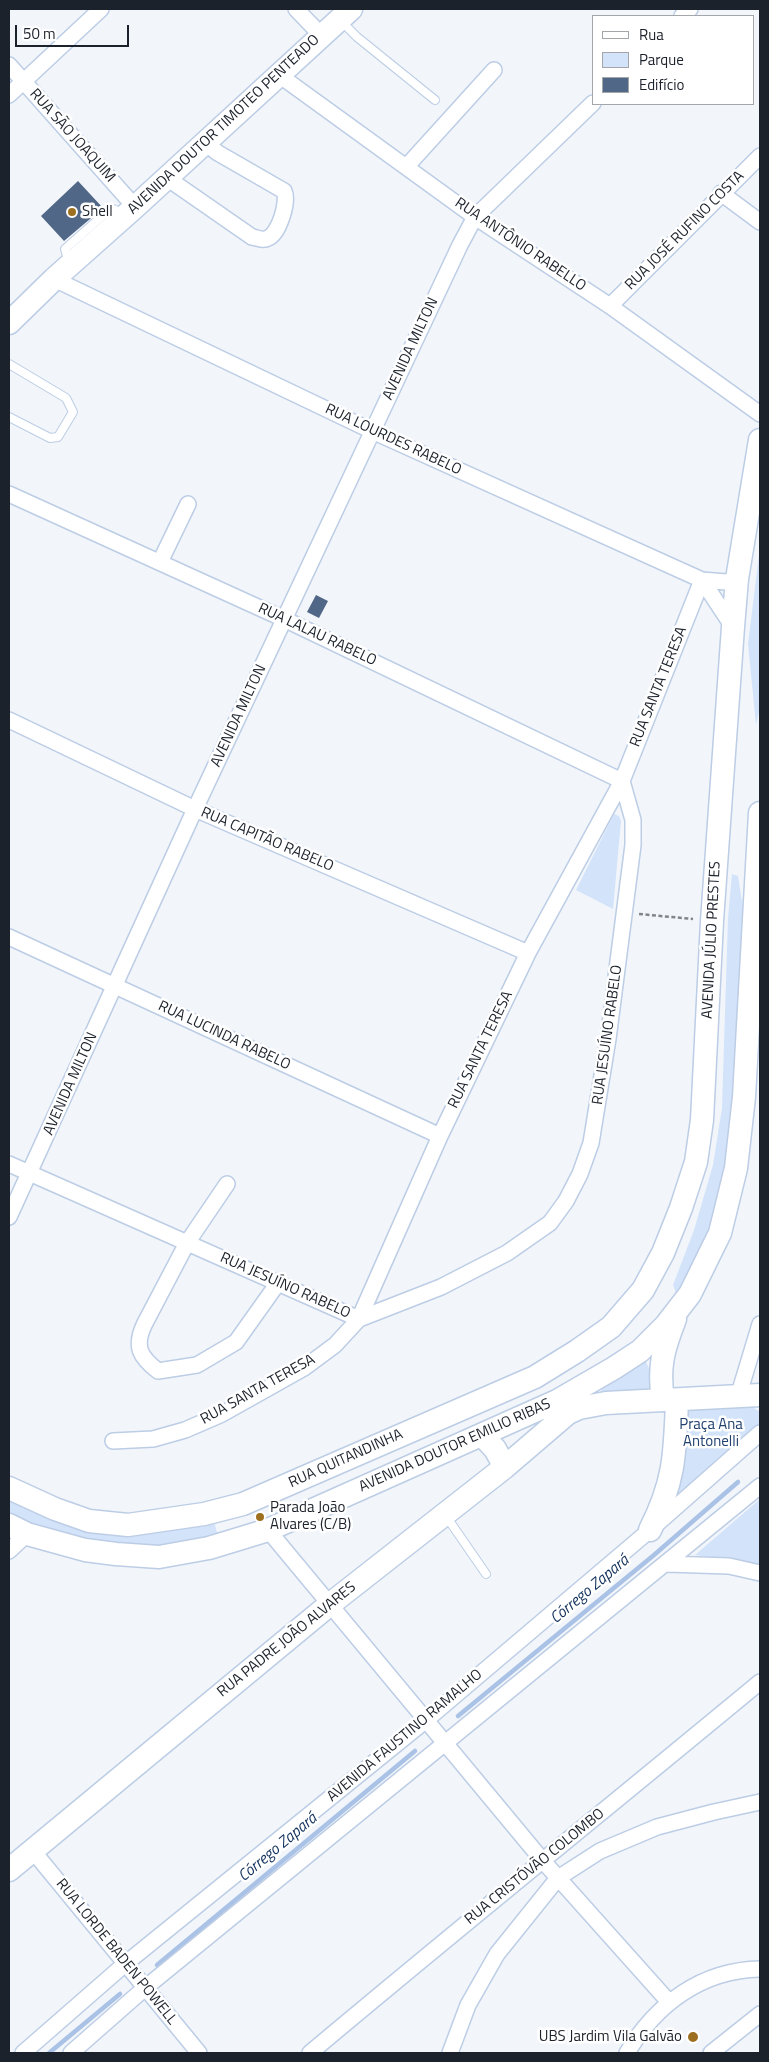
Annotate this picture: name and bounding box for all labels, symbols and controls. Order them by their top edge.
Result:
scale bar [18,15,131,47]
legend [592,15,754,105]
text: 50 m [23,22,56,45]
text: Rua [639,23,664,46]
street label: AVENIDA DOUTOR TIMOTEO PENTEADO [124,31,324,219]
text: Parque [639,48,684,71]
text: Edifício [639,73,684,96]
street label: RUA SÃO JOAQUIM [25,86,119,186]
street label: RUA JOSÉ RUFINO COSTA [622,168,748,294]
street label: RUA ANTÔNIO RABELLO [451,194,589,296]
place label: Shell [82,203,113,221]
marker: Shell [66,206,78,218]
street label: AVENIDA MILTON [379,295,443,403]
street label: RUA LOURDES RABELO [322,400,464,480]
street label: RUA LALAU RABELO [255,600,379,670]
street label: RUA SANTA TERESA [627,624,691,750]
street label: AVENIDA MILTON [207,662,271,770]
street label: RUA CAPITÃO RABELO [198,804,336,876]
street label: AVENIDA JÚLIO PRESTES [699,861,725,1019]
street label: RUA JESUÍNO RABELO [589,964,627,1106]
street label: RUA SANTA TERESA [445,988,517,1112]
street label: RUA LUCINDA RABELO [155,997,293,1075]
street label: AVENIDA MILTON [40,1030,102,1138]
street label: RUA JESUÍNO RABELO [217,1249,353,1323]
street label: RUA SANTA TERESA [198,1351,318,1429]
street label: AVENIDA DOUTOR EMILIO RIBAS [356,1395,554,1497]
park label: Praça Ana Antonelli [679,1416,743,1451]
street label: RUA QUITANDINHA [286,1426,406,1492]
place label: Parada João Alvares (C/B) [270,1499,351,1534]
marker: Parada João Alvares (C/B) [254,1511,266,1523]
water label: Córrego Zapará [547,1552,633,1628]
street label: RUA PADRE JOÃO ALVARES [214,1579,360,1701]
street label: AVENIDA FAUSTINO RAMALHO [324,1666,486,1806]
street label: RUA CRISTÓVÃO COLOMBO [462,1805,608,1929]
water label: Córrego Zapará [235,1810,321,1886]
street label: RUA LORDE BADEN POWELL [52,1875,180,2029]
place label: UBS Jardim Vila Galvão [539,2028,682,2046]
marker: UBS Jardim Vila Galvão [686,2030,700,2044]

